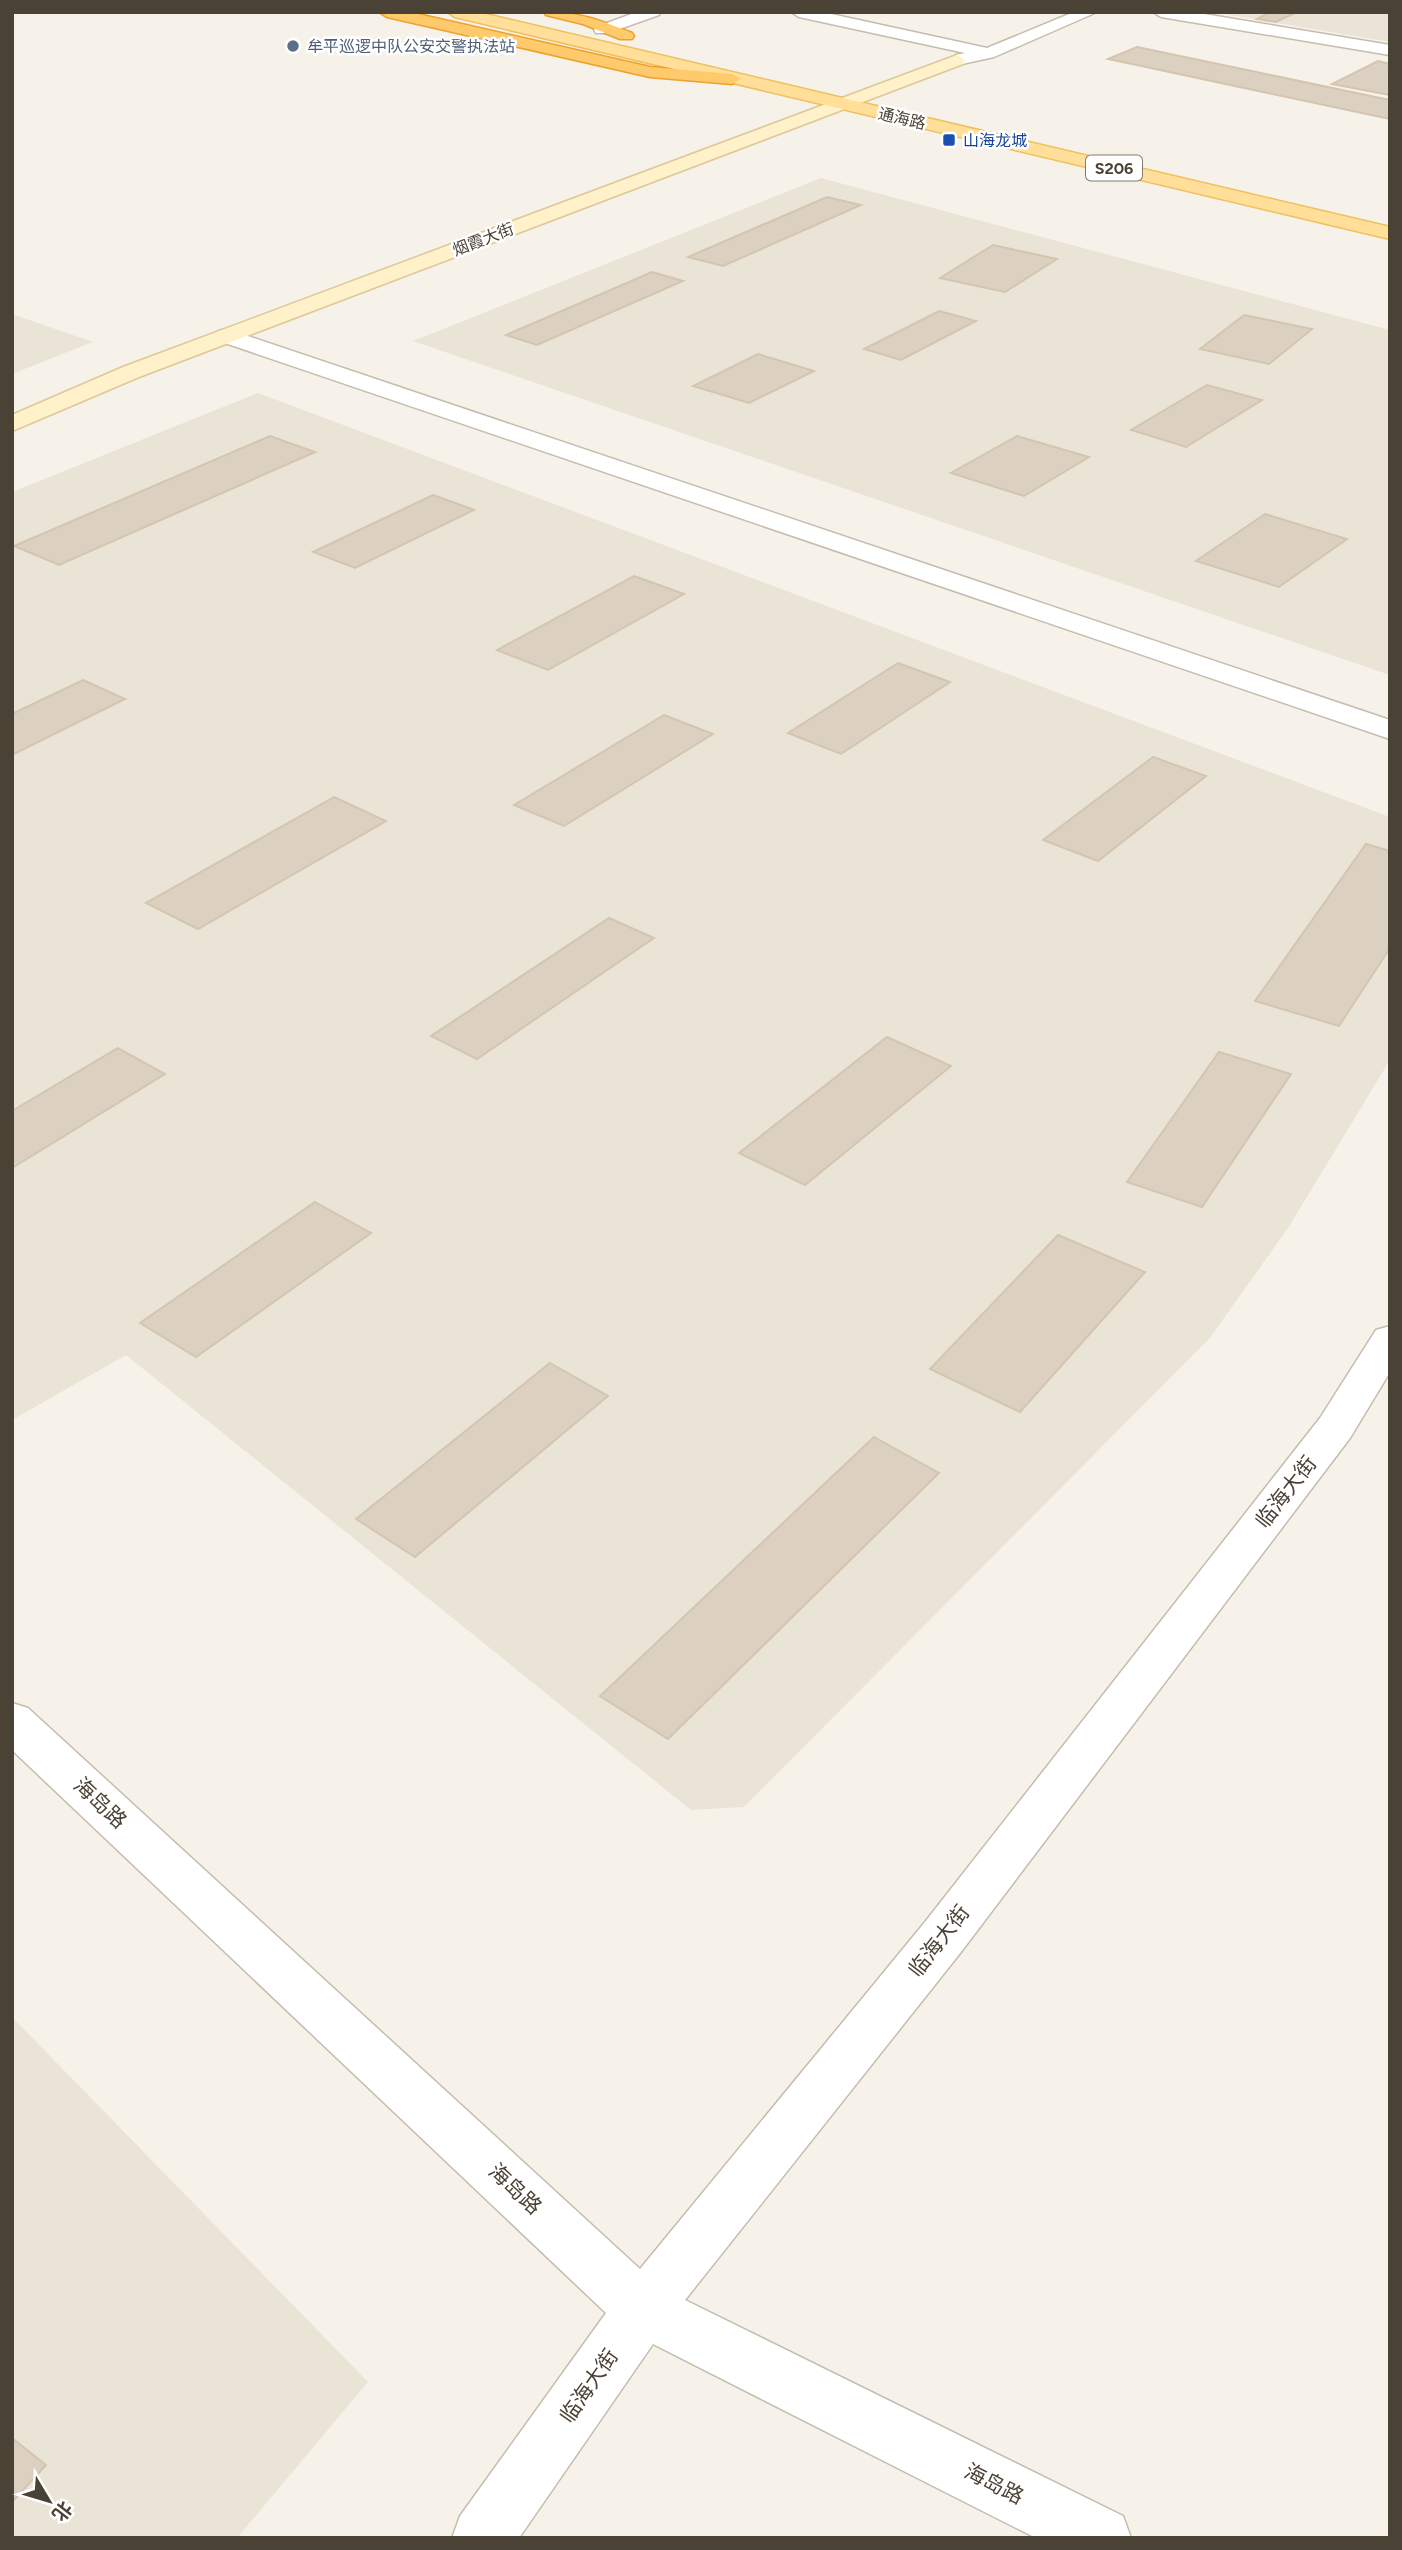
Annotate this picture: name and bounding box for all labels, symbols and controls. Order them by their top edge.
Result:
place label: 牟平巡逻中队公安交警执法站 [307,37,515,56]
marker: 牟平巡逻中队公安交警执法站 [285,38,301,54]
street label: 通海路 [876,104,927,133]
place label: 山海龙城 [963,131,1027,150]
marker: 山海龙城 [941,132,957,148]
road number: S206 [1086,156,1142,180]
street label: 烟霞大街 [450,219,516,260]
street label: 临海大街 [1250,1451,1321,1532]
street label: 海岛路 [69,1772,132,1833]
street label: 临海大街 [903,1900,974,1981]
street label: 海岛路 [484,2158,547,2219]
street label: 临海大街 [554,2344,623,2427]
street label: 海岛路 [960,2458,1028,2509]
north arrow [14,2466,84,2536]
text: 北 [47,2497,77,2526]

